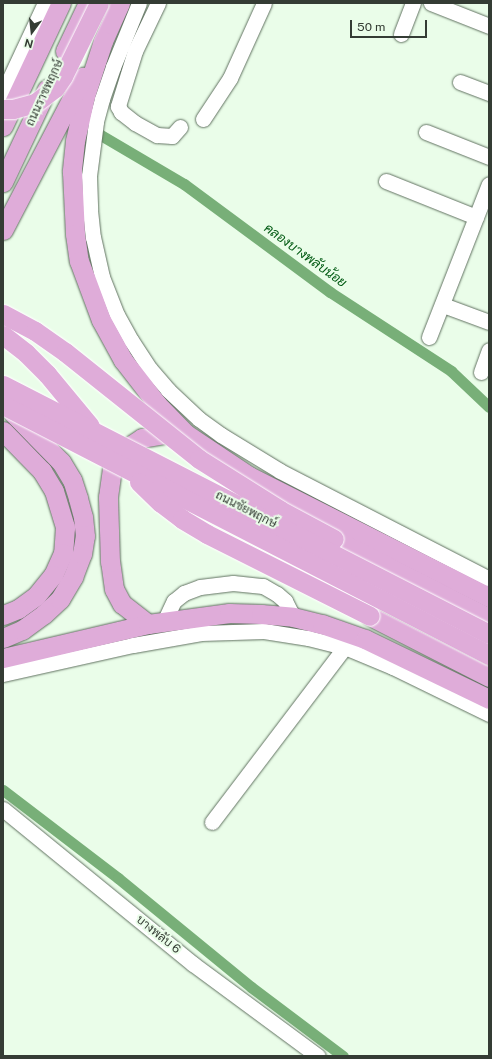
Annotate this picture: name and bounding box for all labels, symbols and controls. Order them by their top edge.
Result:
north arrow [12,12,52,52]
scale bar [352,12,429,38]
text: 50 m [357,20,385,34]
text: N [23,37,35,51]
street label: ถนนราชพฤกษ์ [23,57,67,129]
water label: คลองบางพลับน้อย [261,221,349,291]
street label: ถนนชัยพฤกษ์ [213,488,279,532]
street label: บางพลับ 6 [133,913,183,957]

